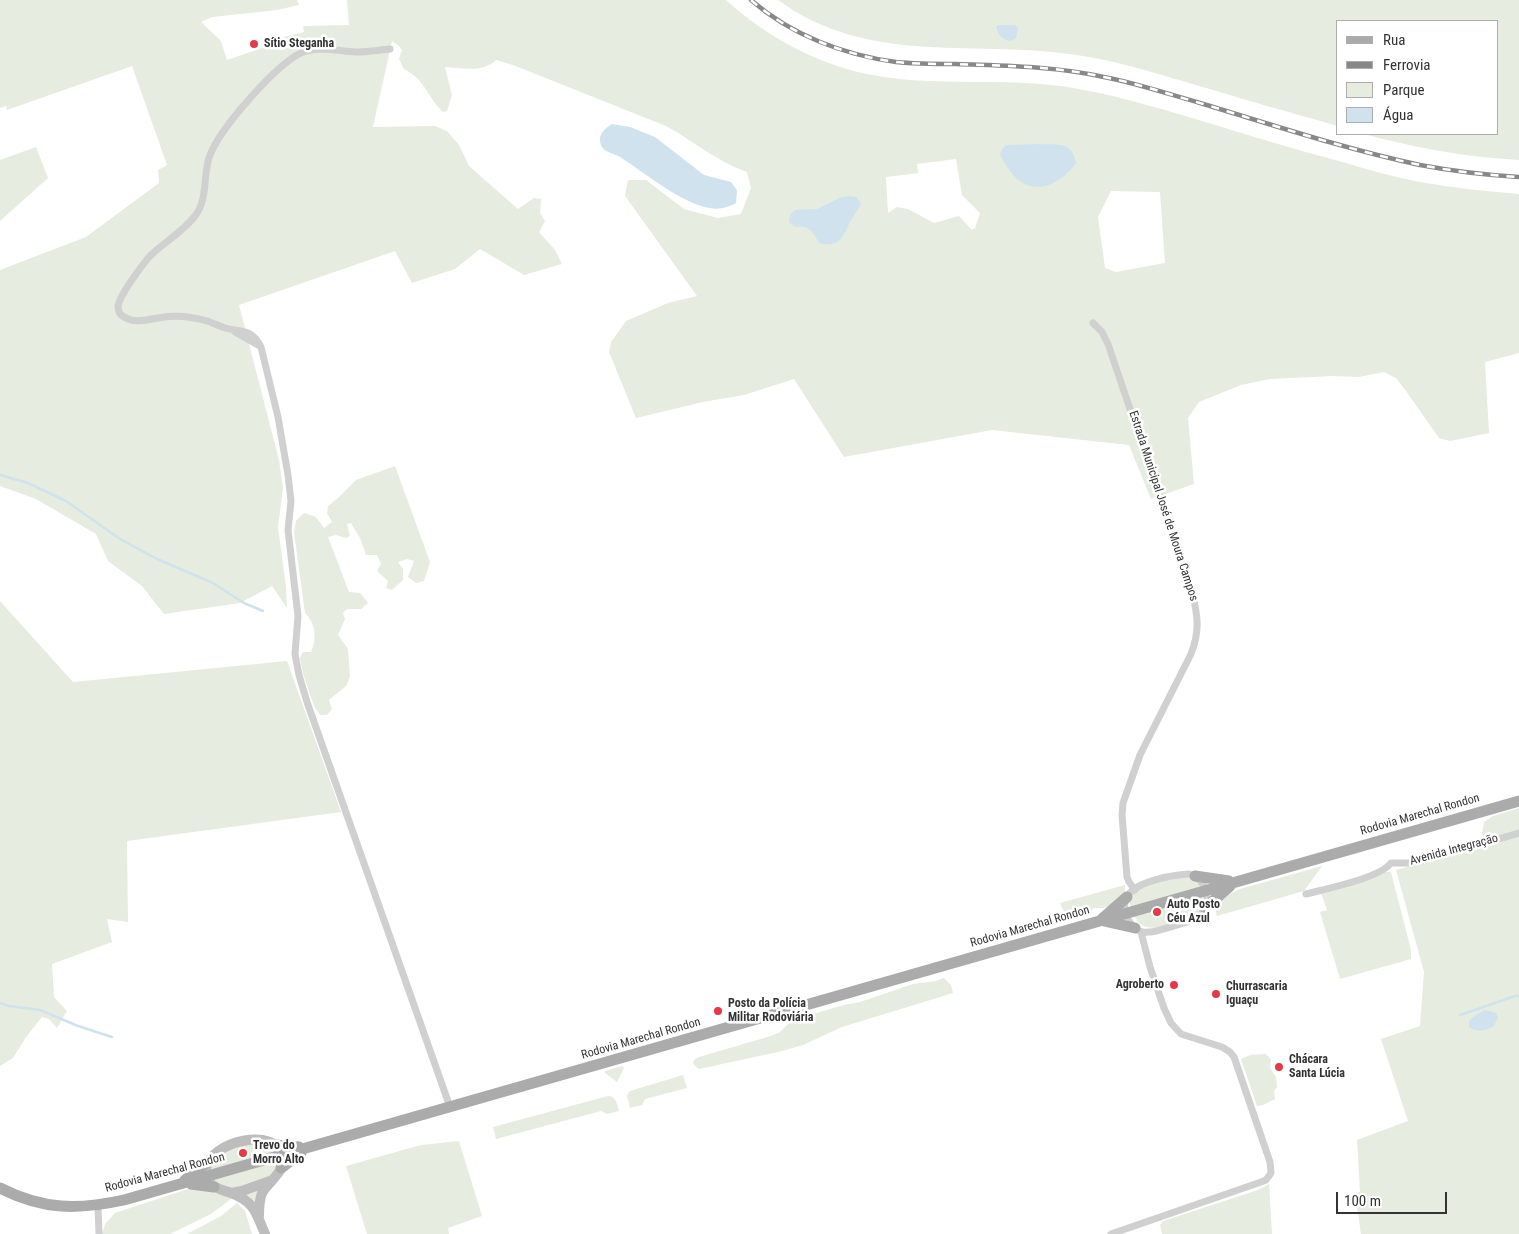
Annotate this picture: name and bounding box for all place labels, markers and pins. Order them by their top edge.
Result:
place label: Sítio Steganha [264,37,334,51]
marker: Sítio Steganha [248,38,260,50]
place label: Auto Posto Céu Azul [1167,898,1220,926]
marker: Auto Posto Céu Azul [1151,906,1163,918]
place label: Agroberto [1116,978,1164,992]
marker: Agroberto [1168,979,1180,991]
place label: Churrascaria Iguaçu [1226,980,1287,1008]
marker: Churrascaria Iguaçu [1210,988,1222,1000]
place label: Posto da Polícia Militar Rodoviária [728,997,813,1025]
marker: Posto da Polícia Militar Rodoviária [712,1005,724,1017]
place label: Chácara Santa Lúcia [1289,1053,1345,1081]
marker: Chácara Santa Lúcia [1273,1061,1285,1073]
place label: Trevo do Morro Alto [253,1139,304,1167]
marker: Trevo do Morro Alto [237,1147,249,1159]

